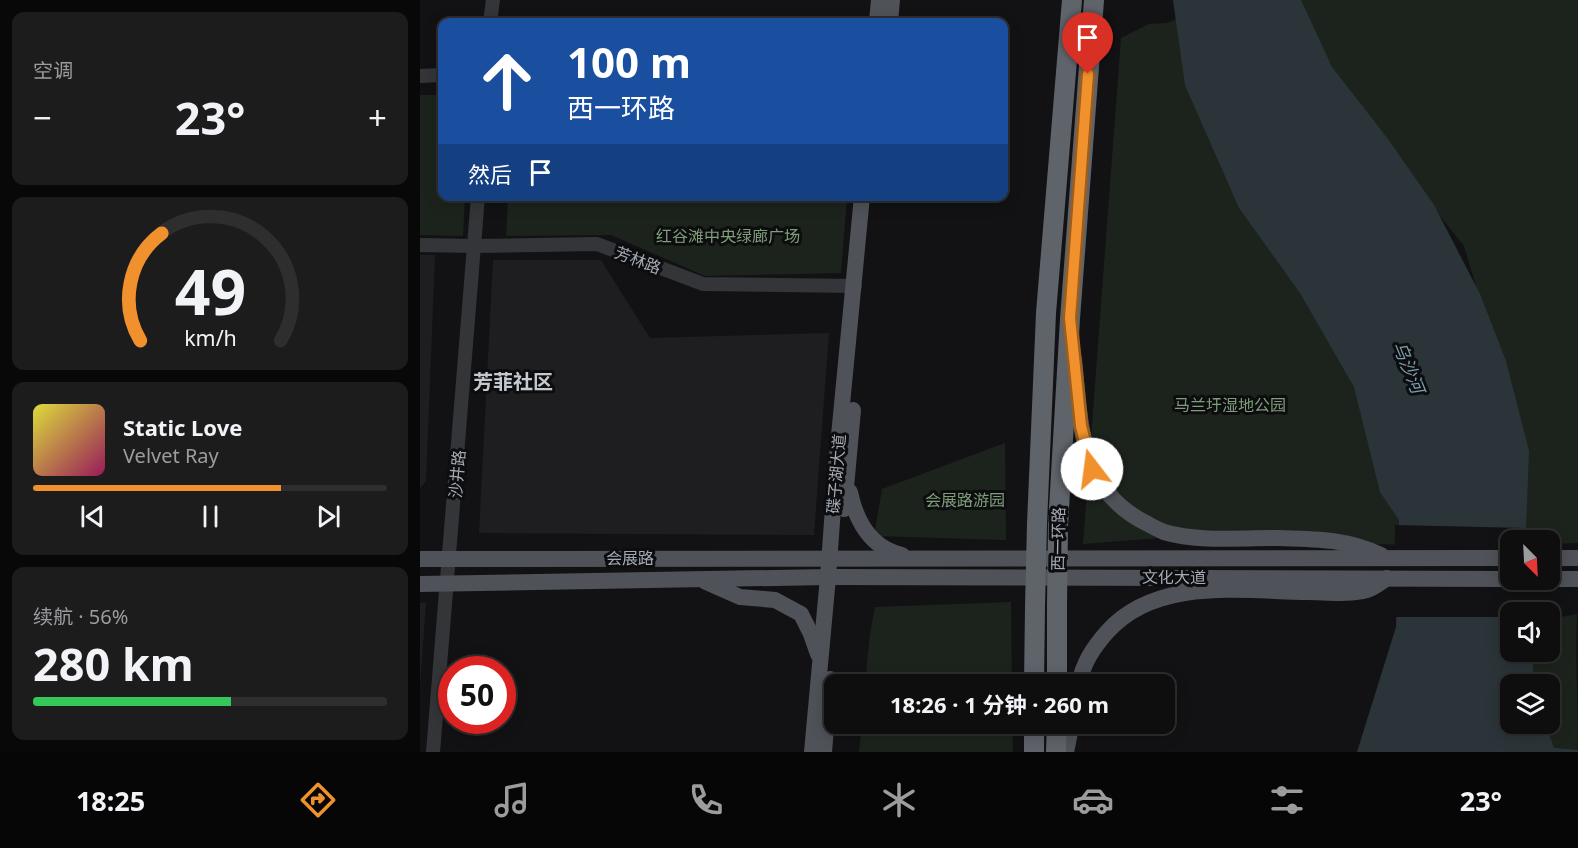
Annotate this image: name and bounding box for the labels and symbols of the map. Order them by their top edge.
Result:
pin [1062,12,1113,74]
park label: 红谷滩中央绿廊广场 [656,225,800,247]
street label: 芳林路 [612,241,664,279]
water label: 乌沙河 [1388,337,1431,399]
district label: 芳菲社区 [473,368,553,395]
park label: 马兰圩湿地公园 [1174,394,1286,416]
street label: 碟子湖大道 [822,433,850,515]
position arrow [1060,437,1124,501]
street label: 沙井路 [444,449,470,499]
park label: 会展路游园 [925,489,1005,511]
street label: 西一环路 [1046,507,1070,571]
north arrow [1500,530,1560,590]
street label: 会展路 [606,547,654,569]
street label: 文化大道 [1142,566,1206,588]
speed limit sign: 50 [438,656,516,734]

